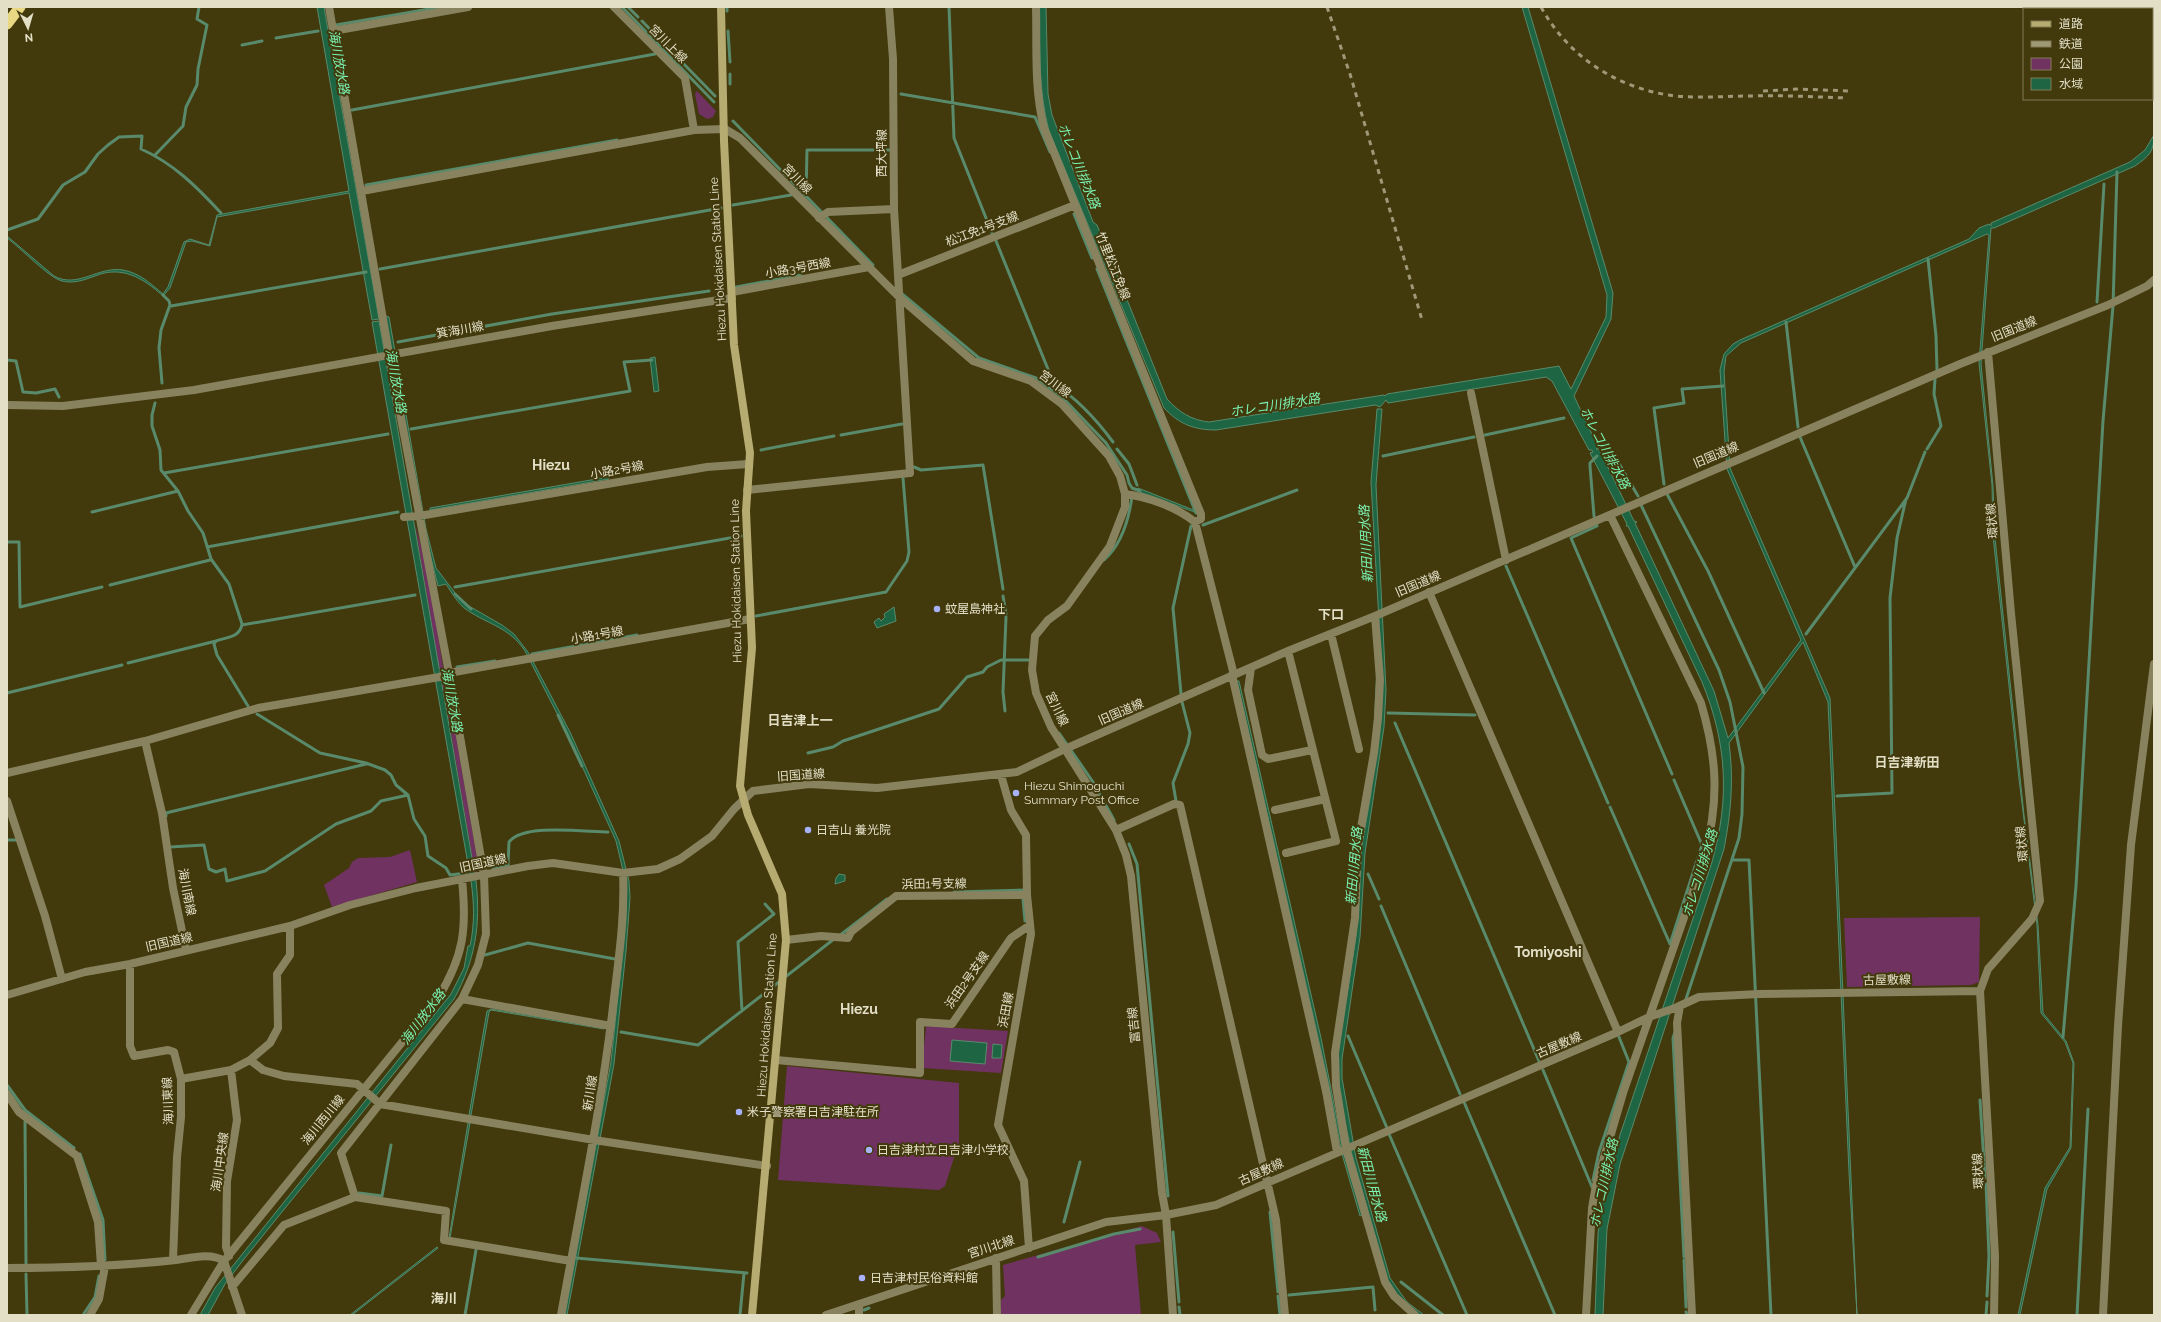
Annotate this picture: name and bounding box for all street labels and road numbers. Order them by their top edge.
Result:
street label: 宮川上線 [646,22,690,66]
street label: 西大坪線 [875,129,889,177]
street label: 宮川線 [779,161,815,197]
street label: Hiezu Hokidaisen Station Line [707,177,729,341]
street label: 松江免1号支線 [943,209,1021,249]
street label: 竹里松江免線 [1093,230,1133,302]
street label: 小路3号西線 [764,255,832,281]
street label: 旧国道線 [1989,314,2039,344]
street label: 箕海川線 [435,319,485,341]
street label: 宮川線 [1036,368,1074,400]
street label: 旧国道線 [1691,439,1741,471]
street label: 小路2号線 [589,458,645,482]
street label: Hiezu Hokidaisen Station Line [728,499,744,663]
street label: 環状線 [1983,502,2001,540]
street label: 旧国道線 [1393,568,1443,600]
street label: 小路1号線 [570,623,624,647]
street label: 宮川線 [1043,690,1071,728]
street label: 旧国道線 [1096,696,1146,728]
street label: 旧国道線 [777,766,825,784]
street label: 環状線 [2013,825,2031,863]
street label: 旧国道線 [458,851,508,875]
street label: 海川南線 [176,867,198,917]
street label: 浜田1号支線 [901,876,967,892]
street label: 旧国道線 [144,930,194,954]
street label: Hiezu Hokidaisen Station Line [754,933,780,1097]
street label: 浜田2号支線 [942,949,992,1011]
street label: 古屋敷線 [1863,973,1911,987]
street label: 浜田線 [996,991,1016,1029]
street label: 富吉線 [1125,1006,1143,1044]
street label: 古屋敷線 [1534,1029,1584,1061]
street label: 新川線 [580,1074,600,1112]
street label: 海川東線 [160,1077,176,1125]
street label: 海川西川線 [299,1092,347,1148]
street label: 海川中央線 [209,1131,231,1193]
street label: 環状線 [1970,1153,1986,1189]
street label: 古屋敷線 [1236,1156,1286,1188]
street label: 宮川北線 [966,1233,1016,1261]

